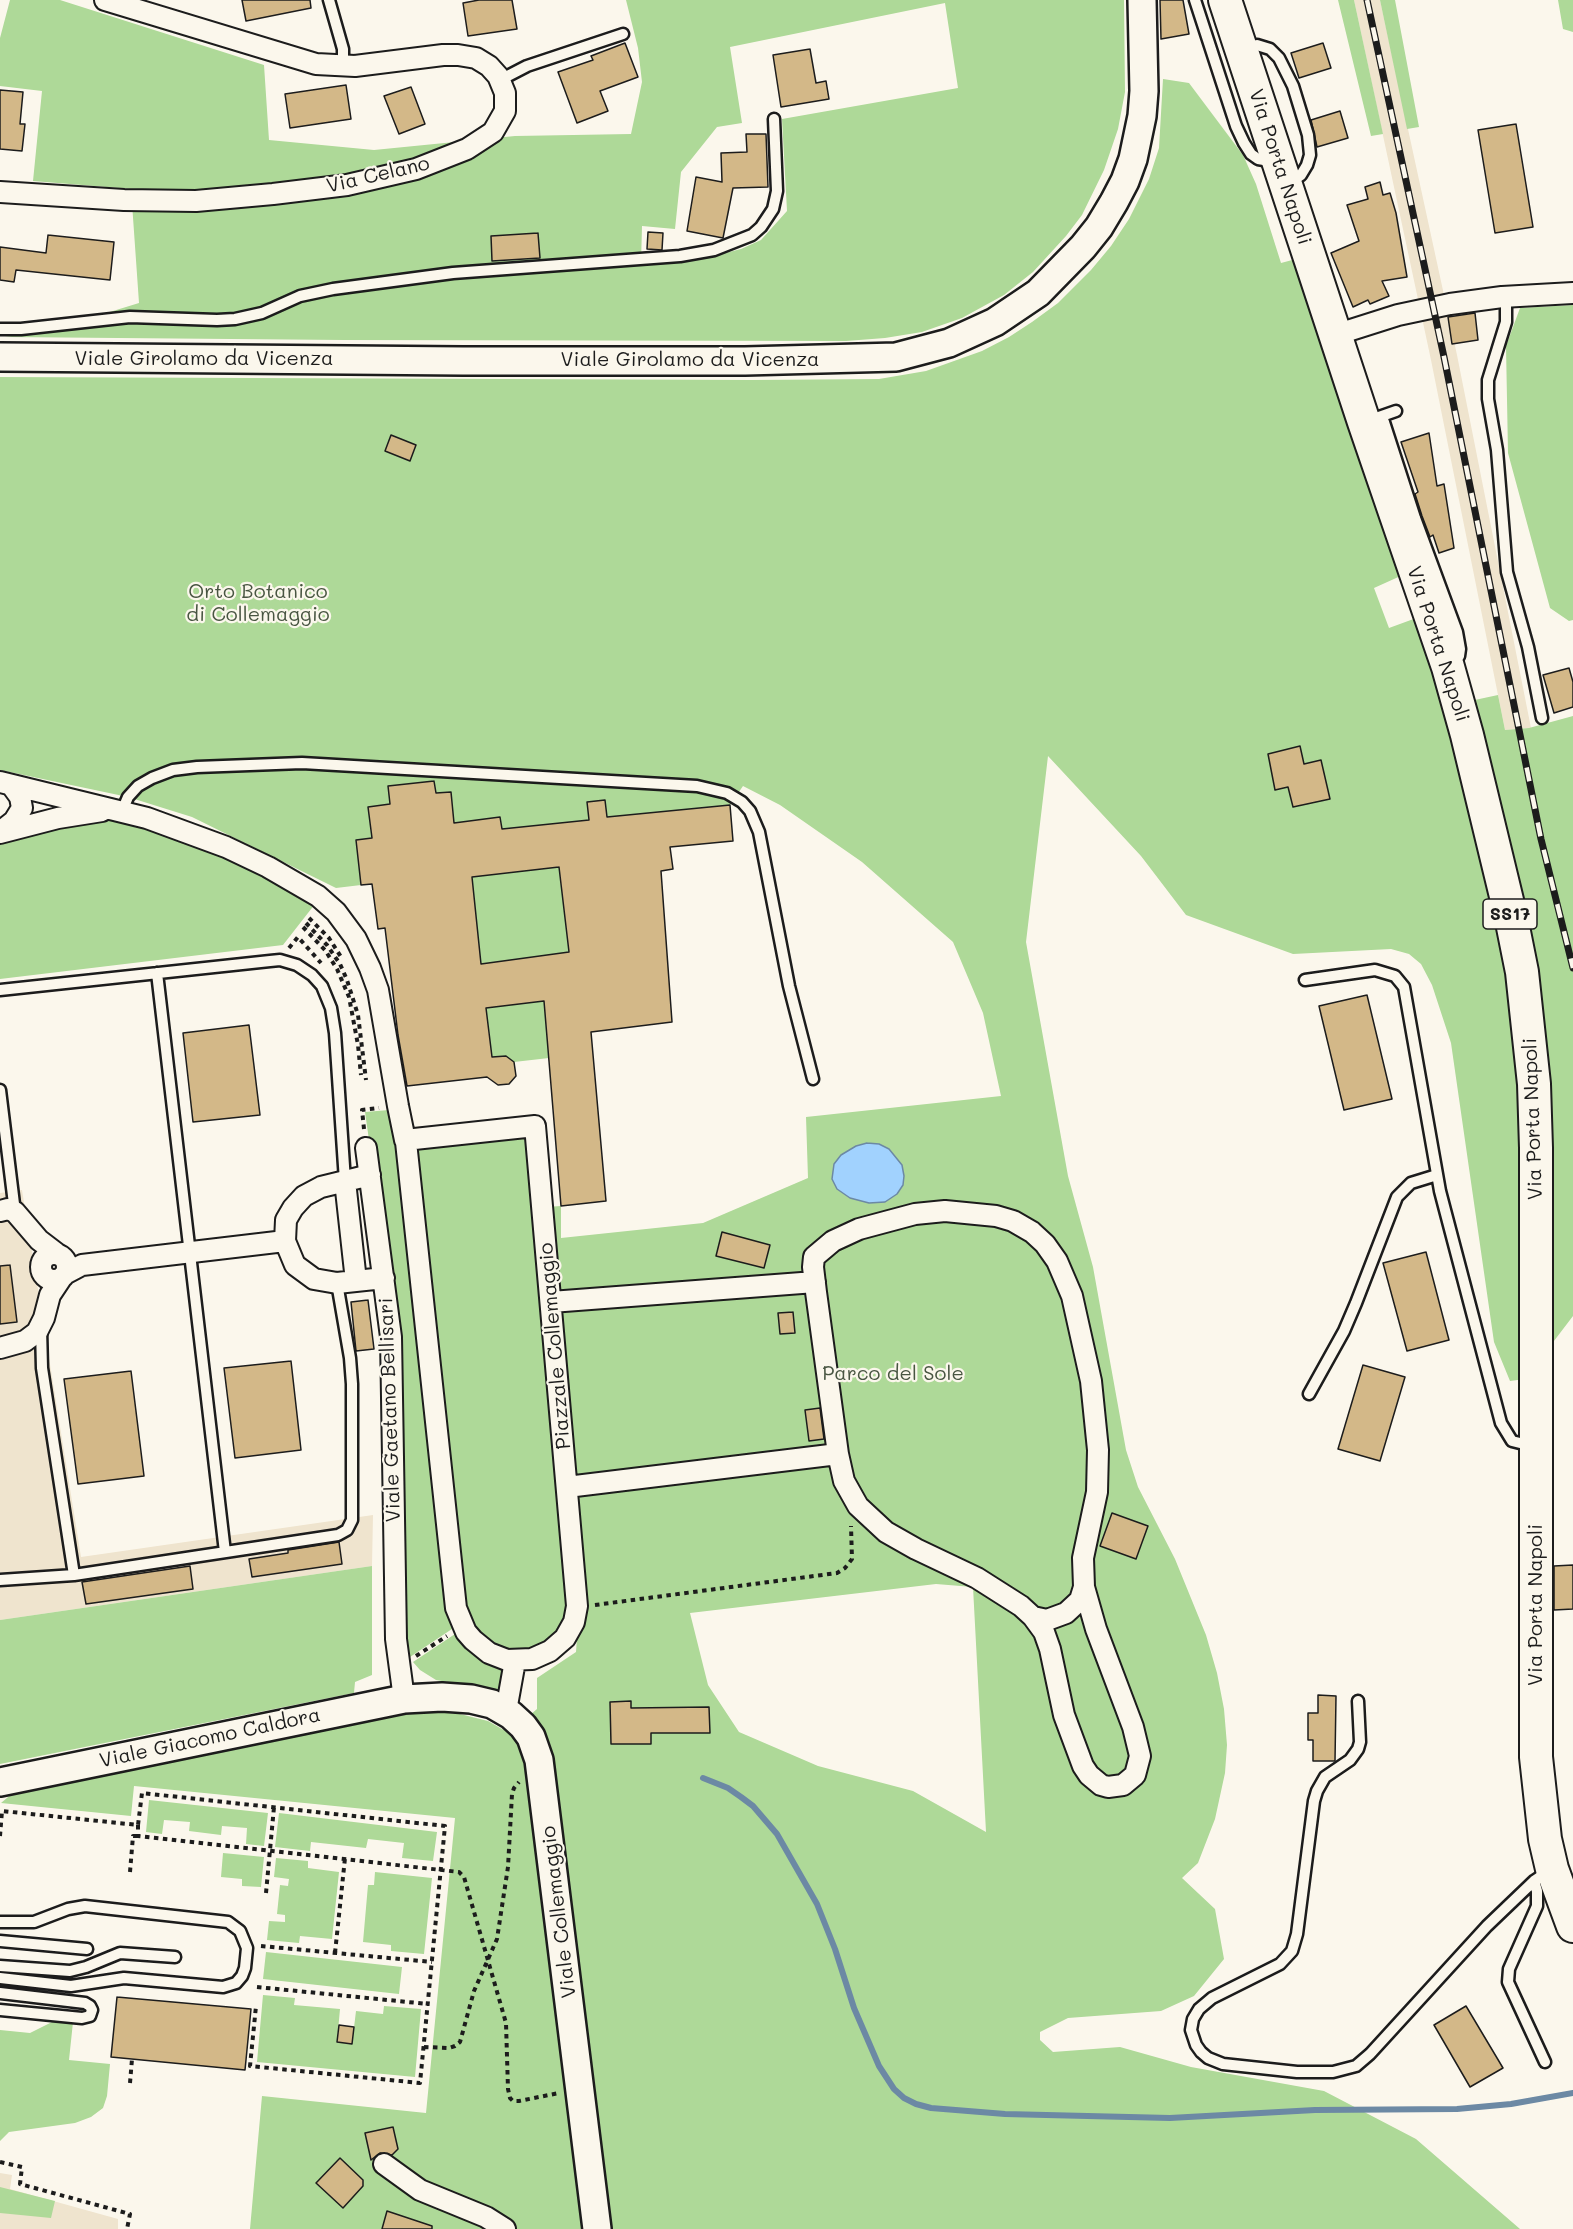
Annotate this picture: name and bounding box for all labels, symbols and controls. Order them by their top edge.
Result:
street label: Via Porta Napoli [1244,86,1316,248]
street label: Via Celano [324,152,432,198]
street label: Viale Girolamo da Vicenza [74,347,334,371]
street label: Viale Girolamo da Vicenza [560,348,820,372]
street label: Via Porta Napoli [1402,563,1474,725]
park label: Orto Botanico di Collemaggio [186,580,330,627]
road number: SS17 [1483,899,1537,929]
street label: Via Porta Napoli [1518,1038,1548,1200]
street label: Piazzale Collemaggio [534,1242,576,1450]
street label: Viale Gaetano Bellisari [374,1297,406,1523]
park label: Parco del Sole [822,1362,964,1386]
street label: Via Porta Napoli [1524,1524,1548,1686]
street label: Viale Giacomo Caldora [97,1703,323,1773]
street label: Viale Collemaggio [537,1824,581,2000]

